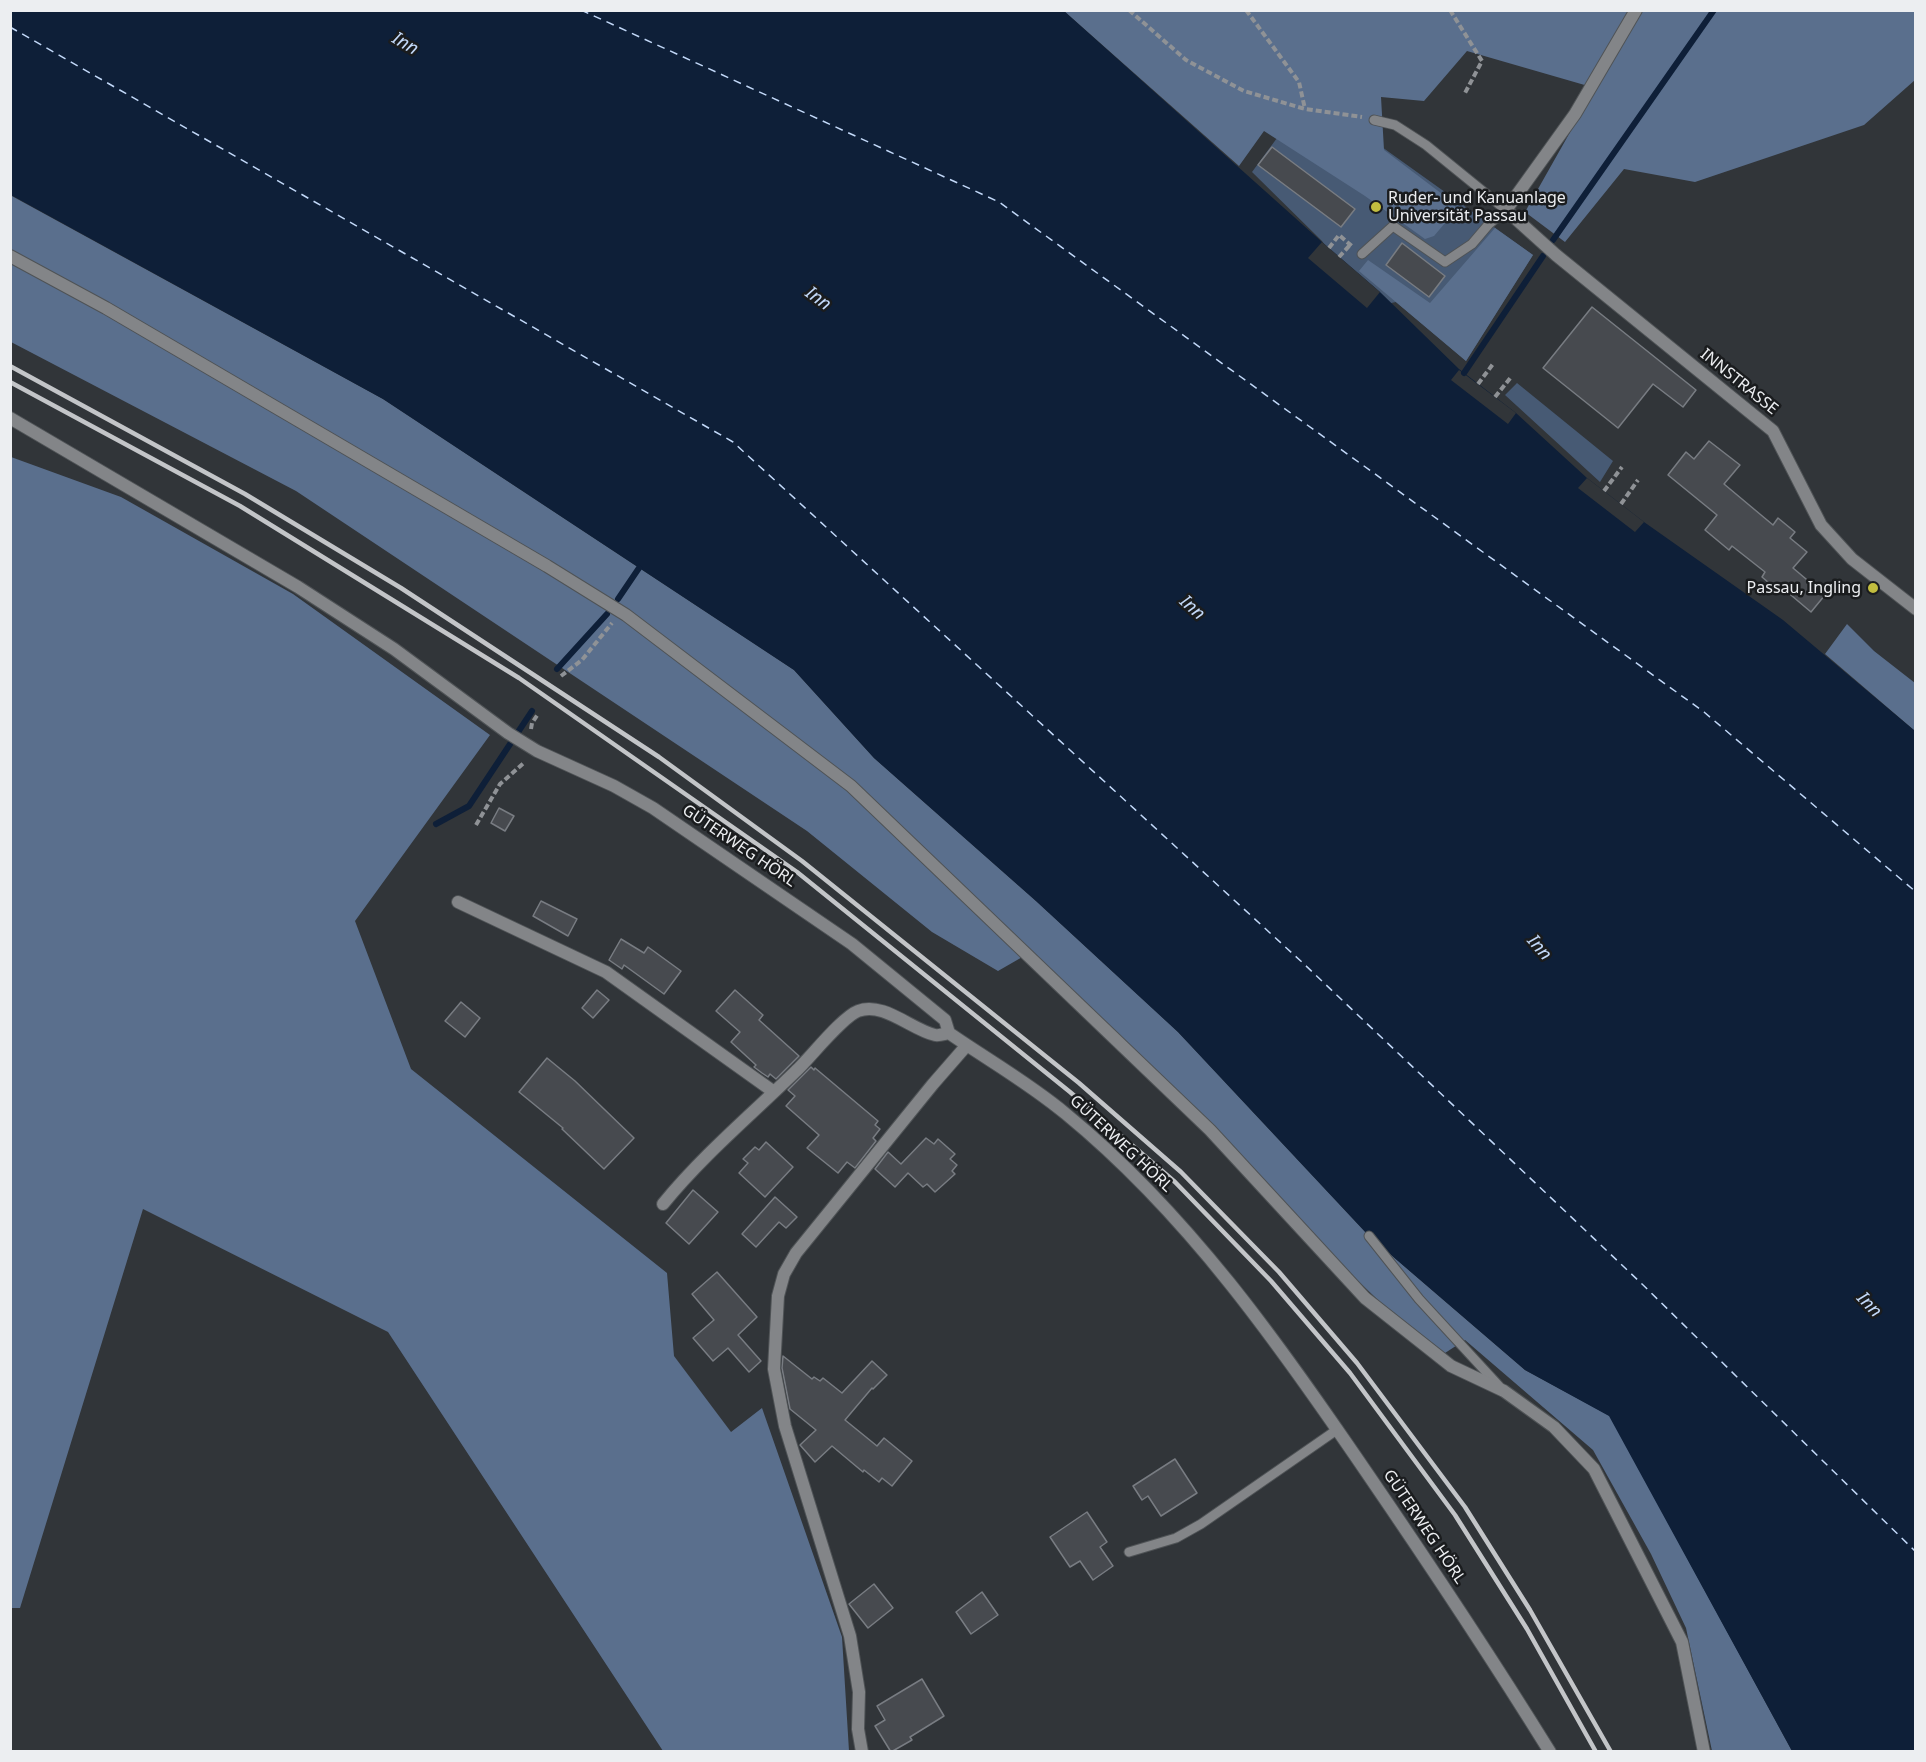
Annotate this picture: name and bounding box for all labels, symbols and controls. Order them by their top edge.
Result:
water label: Inn [388,28,422,60]
place label: Ruder- und Kanuanlage Universität Passau [1388,188,1566,226]
marker: Ruder- und Kanuanlage Universität Passau [1369,200,1383,214]
water label: Inn [801,282,835,316]
street label: INNSTRASSE [1696,345,1782,419]
place label: Passau, Ingling [1747,578,1861,598]
marker: Passau, Ingling [1866,581,1880,595]
water label: Inn [1175,591,1209,625]
street label: GÜTERWEG HÖRL [678,801,800,891]
water label: Inn [1522,931,1556,965]
street label: GÜTERWEG HÖRL [1066,1092,1176,1196]
water label: Inn [1852,1288,1886,1322]
street label: GÜTERWEG HÖRL [1379,1466,1469,1588]

